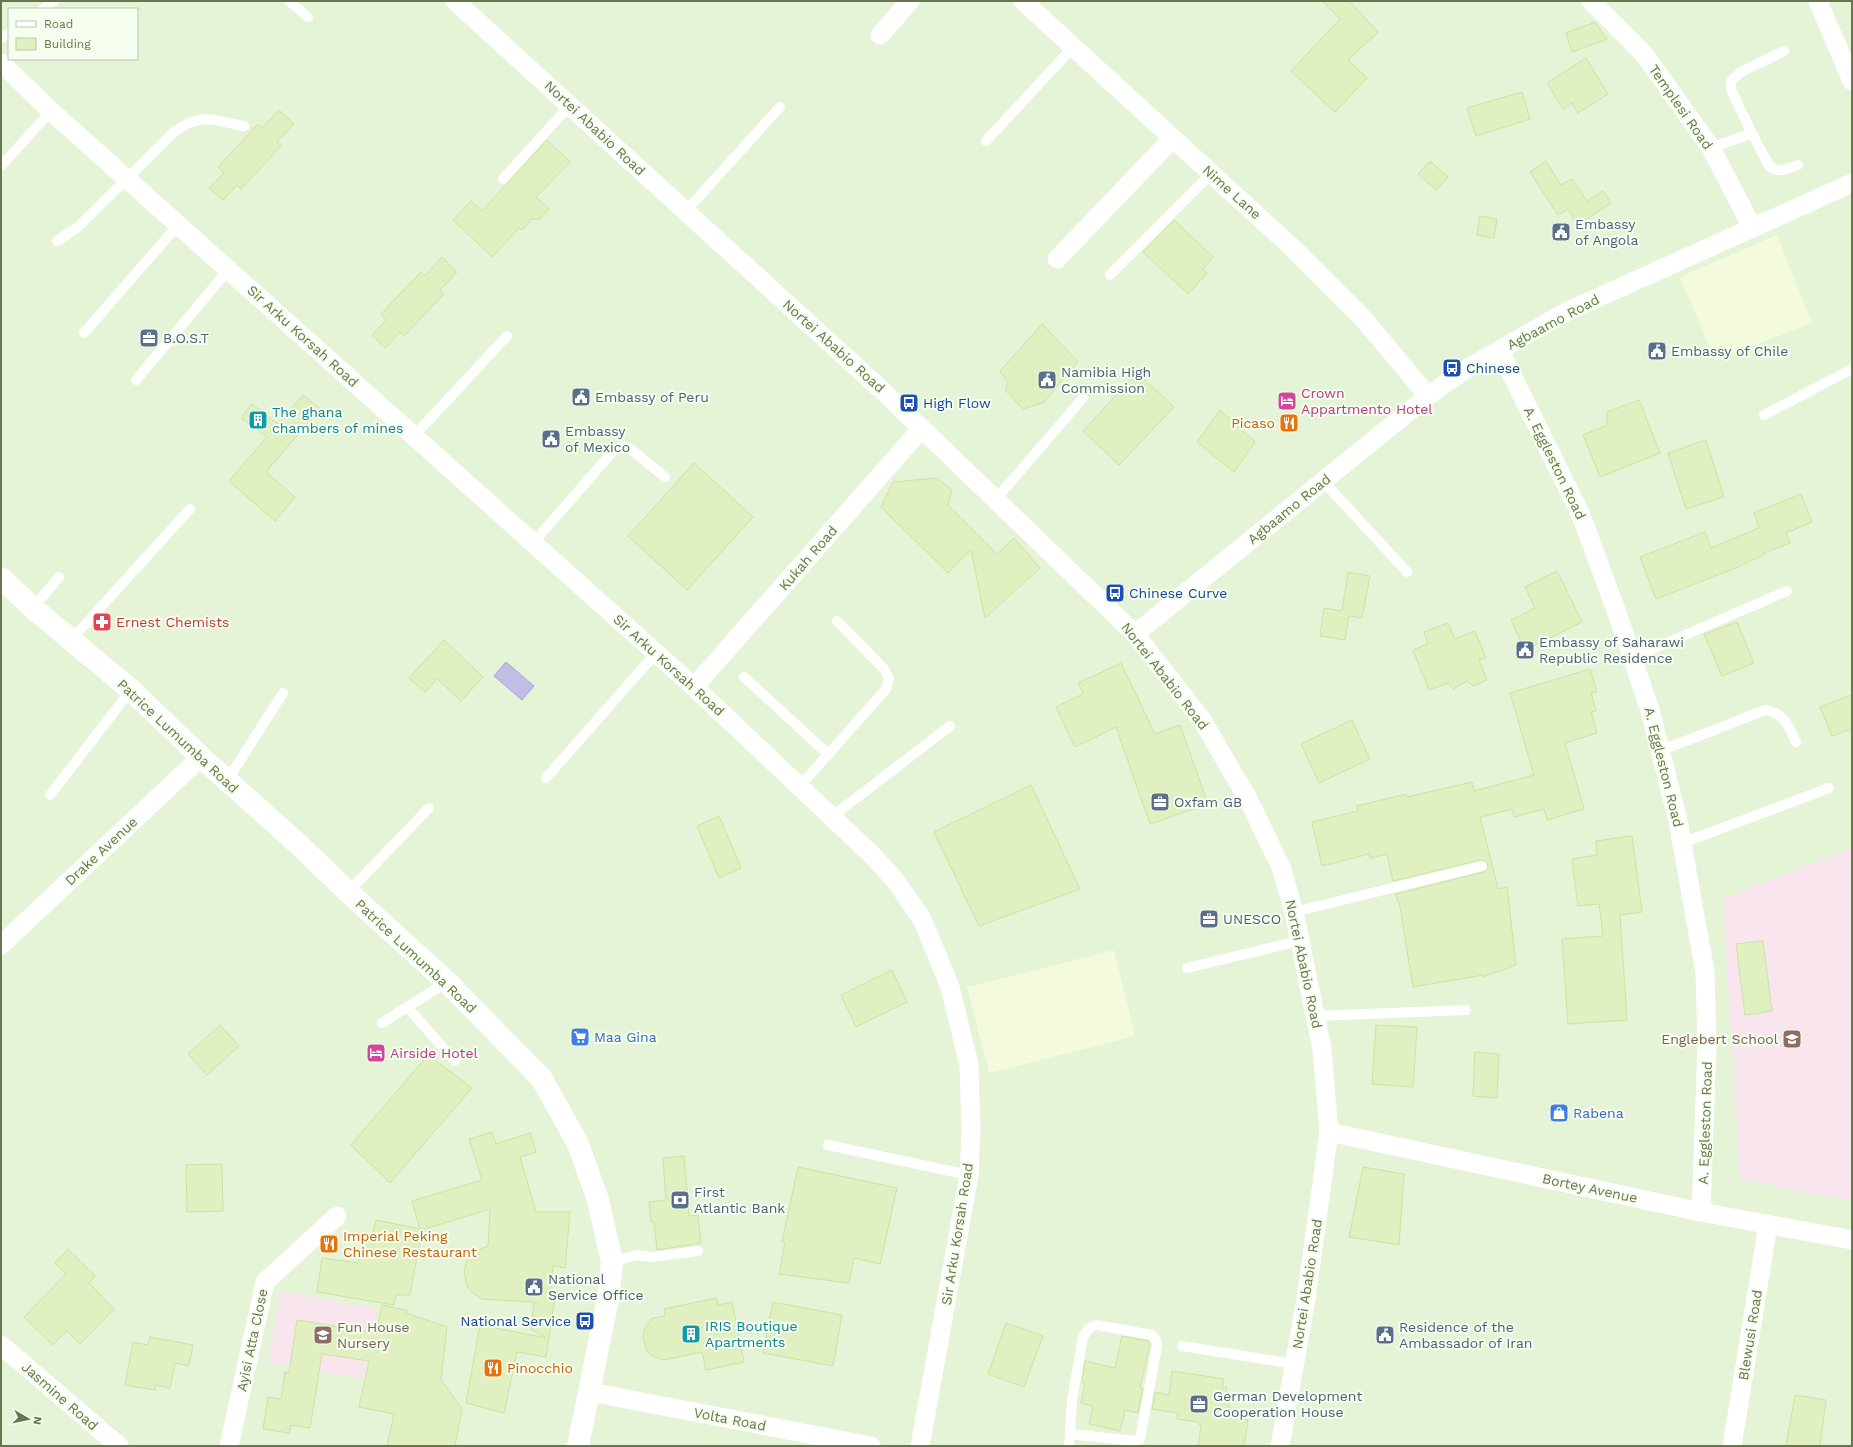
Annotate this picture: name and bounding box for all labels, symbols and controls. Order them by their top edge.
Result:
legend [8,8,138,60]
text: Road [44,17,73,31]
text: Building [44,37,91,51]
street label: Templesi Road [1646,62,1716,152]
street label: Nortei Ababio Road [541,77,649,179]
street label: Nime Lane [1199,162,1265,222]
place label: Embassy of Angola [1575,216,1638,248]
public building icon: Embassy of Angola [1550,221,1572,243]
street label: Sir Arku Korsah Road [244,282,362,390]
street label: Agbaamo Road [1504,291,1602,353]
street label: Nortei Ababio Road [780,296,888,396]
office icon: B.O.S.T [138,327,160,349]
place label: B.O.S.T [163,330,210,346]
public building icon: Embassy of Chile [1646,340,1668,362]
place label: Embassy of Chile [1671,343,1788,359]
bus stop icon: Chinese [1441,357,1463,379]
place label: Chinese [1466,360,1520,376]
place label: Namibia High Commission [1061,364,1151,396]
public building icon: Namibia High Commission [1036,369,1058,391]
place label: Crown Appartmento Hotel [1301,385,1433,417]
public building icon: Embassy of Peru [570,386,592,408]
place label: Embassy of Peru [595,389,709,405]
hotel icon: Crown Appartmento Hotel [1276,390,1298,412]
bus stop icon: High Flow [898,392,920,414]
place label: High Flow [923,395,991,411]
place label: The ghana chambers of mines [272,404,403,436]
street label: A. Eggleston Road [1521,404,1589,522]
building icon: The ghana chambers of mines [247,409,269,431]
restaurant icon: Picaso [1278,412,1300,434]
place label: Picaso [1231,415,1275,431]
place label: Embassy of Mexico [565,423,630,455]
public building icon: Embassy of Mexico [540,428,562,450]
street label: Agbaamo Road [1244,471,1334,547]
street label: Kukah Road [775,522,841,594]
bus stop icon: Chinese Curve [1104,582,1126,604]
place label: Chinese Curve [1129,585,1227,601]
pharmacy icon: Ernest Chemists [91,611,113,633]
street label: Sir Arku Korsah Road [610,611,728,719]
place label: Ernest Chemists [116,614,229,630]
street label: Nortei Ababio Road [1118,619,1212,733]
place label: Embassy of Saharawi Republic Residence [1539,634,1684,666]
public building icon: Embassy of Saharawi Republic Residence [1514,639,1536,661]
street label: Patrice Lumumba Road [114,676,242,796]
street label: A. Eggleston Road [1641,705,1687,829]
office icon: Oxfam GB [1149,791,1171,813]
place label: Oxfam GB [1174,794,1242,810]
street label: Drake Avenue [62,813,140,889]
street label: Patrice Lumumba Road [352,896,480,1016]
street label: Nortei Ababio Road [1283,898,1325,1030]
office icon: UNESCO [1198,908,1220,930]
place label: UNESCO [1223,911,1281,927]
supermarket icon: Maa Gina [569,1026,591,1048]
school or university icon: Englebert School [1781,1028,1803,1050]
place label: Maa Gina [594,1029,657,1045]
place label: Englebert School [1661,1031,1779,1047]
hotel icon: Airside Hotel [365,1042,387,1064]
place label: Airside Hotel [390,1045,478,1061]
street label: A. Eggleston Road [1695,1061,1715,1185]
shop icon: Rabena [1548,1102,1570,1124]
place label: Rabena [1573,1105,1624,1121]
street label: Sir Arku Korsah Road [938,1162,976,1306]
street label: Bortey Avenue [1541,1170,1639,1206]
place label: First Atlantic Bank [694,1184,785,1216]
bank icon: First Atlantic Bank [669,1189,691,1211]
street label: Nortei Ababio Road [1289,1218,1325,1350]
place label: Imperial Peking Chinese Restaurant [343,1228,477,1260]
restaurant icon: Imperial Peking Chinese Restaurant [318,1233,340,1255]
place label: National Service Office [548,1271,644,1303]
public building icon: National Service Office [523,1276,545,1298]
street label: Ayisi Atta Close [233,1287,271,1393]
street label: Blewusi Road [1735,1288,1765,1382]
bus stop icon: National Service [574,1310,596,1332]
place label: National Service [460,1313,571,1329]
place label: IRIS Boutique Apartments [705,1318,798,1350]
place label: Fun House Nursery [337,1319,410,1351]
place label: Residence of the Ambassador of Iran [1399,1319,1532,1351]
building icon: IRIS Boutique Apartments [680,1323,702,1345]
school or university icon: Fun House Nursery [312,1324,334,1346]
public building icon: Residence of the Ambassador of Iran [1374,1324,1396,1346]
restaurant icon: Pinocchio [482,1357,504,1379]
street label: Jasmine Road [19,1359,101,1433]
place label: Pinocchio [507,1360,573,1376]
place label: German Development Cooperation House [1213,1388,1362,1420]
office icon: German Development Cooperation House [1188,1393,1210,1415]
north arrow [8,1399,48,1439]
street label: Volta Road [693,1404,767,1434]
text: N [30,1415,44,1426]

